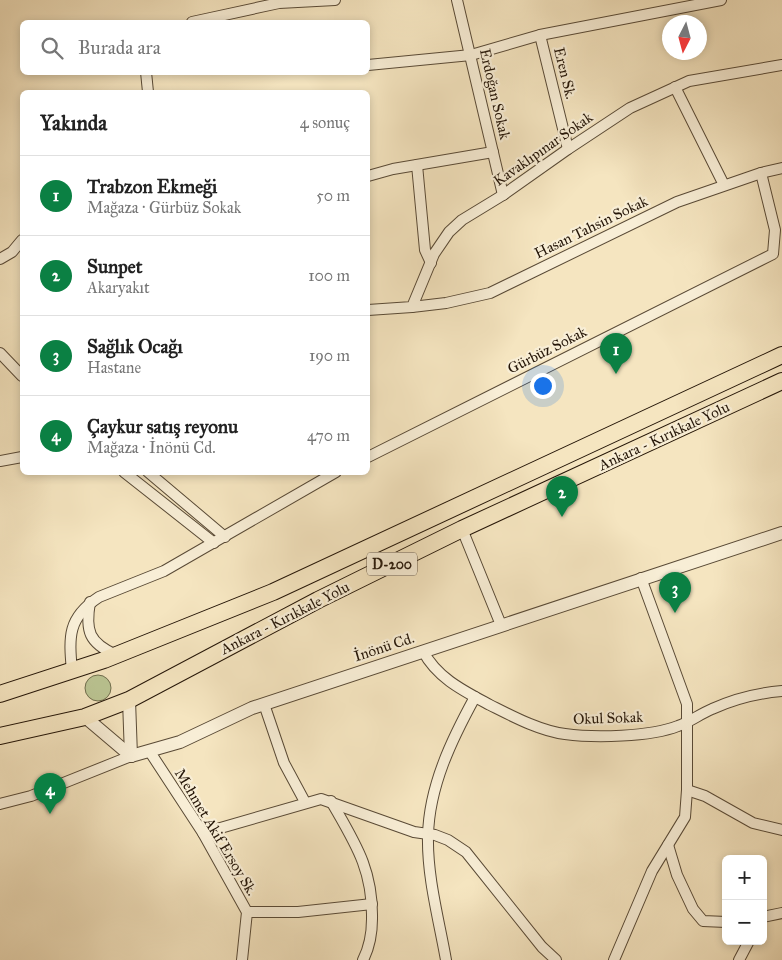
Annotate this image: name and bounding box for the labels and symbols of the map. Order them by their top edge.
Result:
north arrow [662,15,707,60]
street label: Eren Sk. [550,45,580,101]
street label: Erdoğan Sokak [476,47,514,141]
street label: Kavaklıpınar Sokak [490,108,596,190]
street label: Hasan Tahsin Sokak [531,192,651,262]
street label: Gürbüz Sokak [504,322,590,378]
pin: 1 [600,333,632,374]
your location [530,373,556,399]
street label: Ankara - Kırıkkale Yolu [595,398,732,475]
pin: 2 [546,476,578,517]
road number: D-200 [367,552,417,576]
pin: 3 [659,572,691,613]
street label: Ankara - Kırıkkale Yolu [217,578,353,659]
street label: İnönü Cd. [352,629,416,665]
street label: Okul Sokak [573,708,643,728]
street label: Mehmet Akif Ersoy Sk. [171,765,261,899]
pin: 4 [34,773,66,814]

